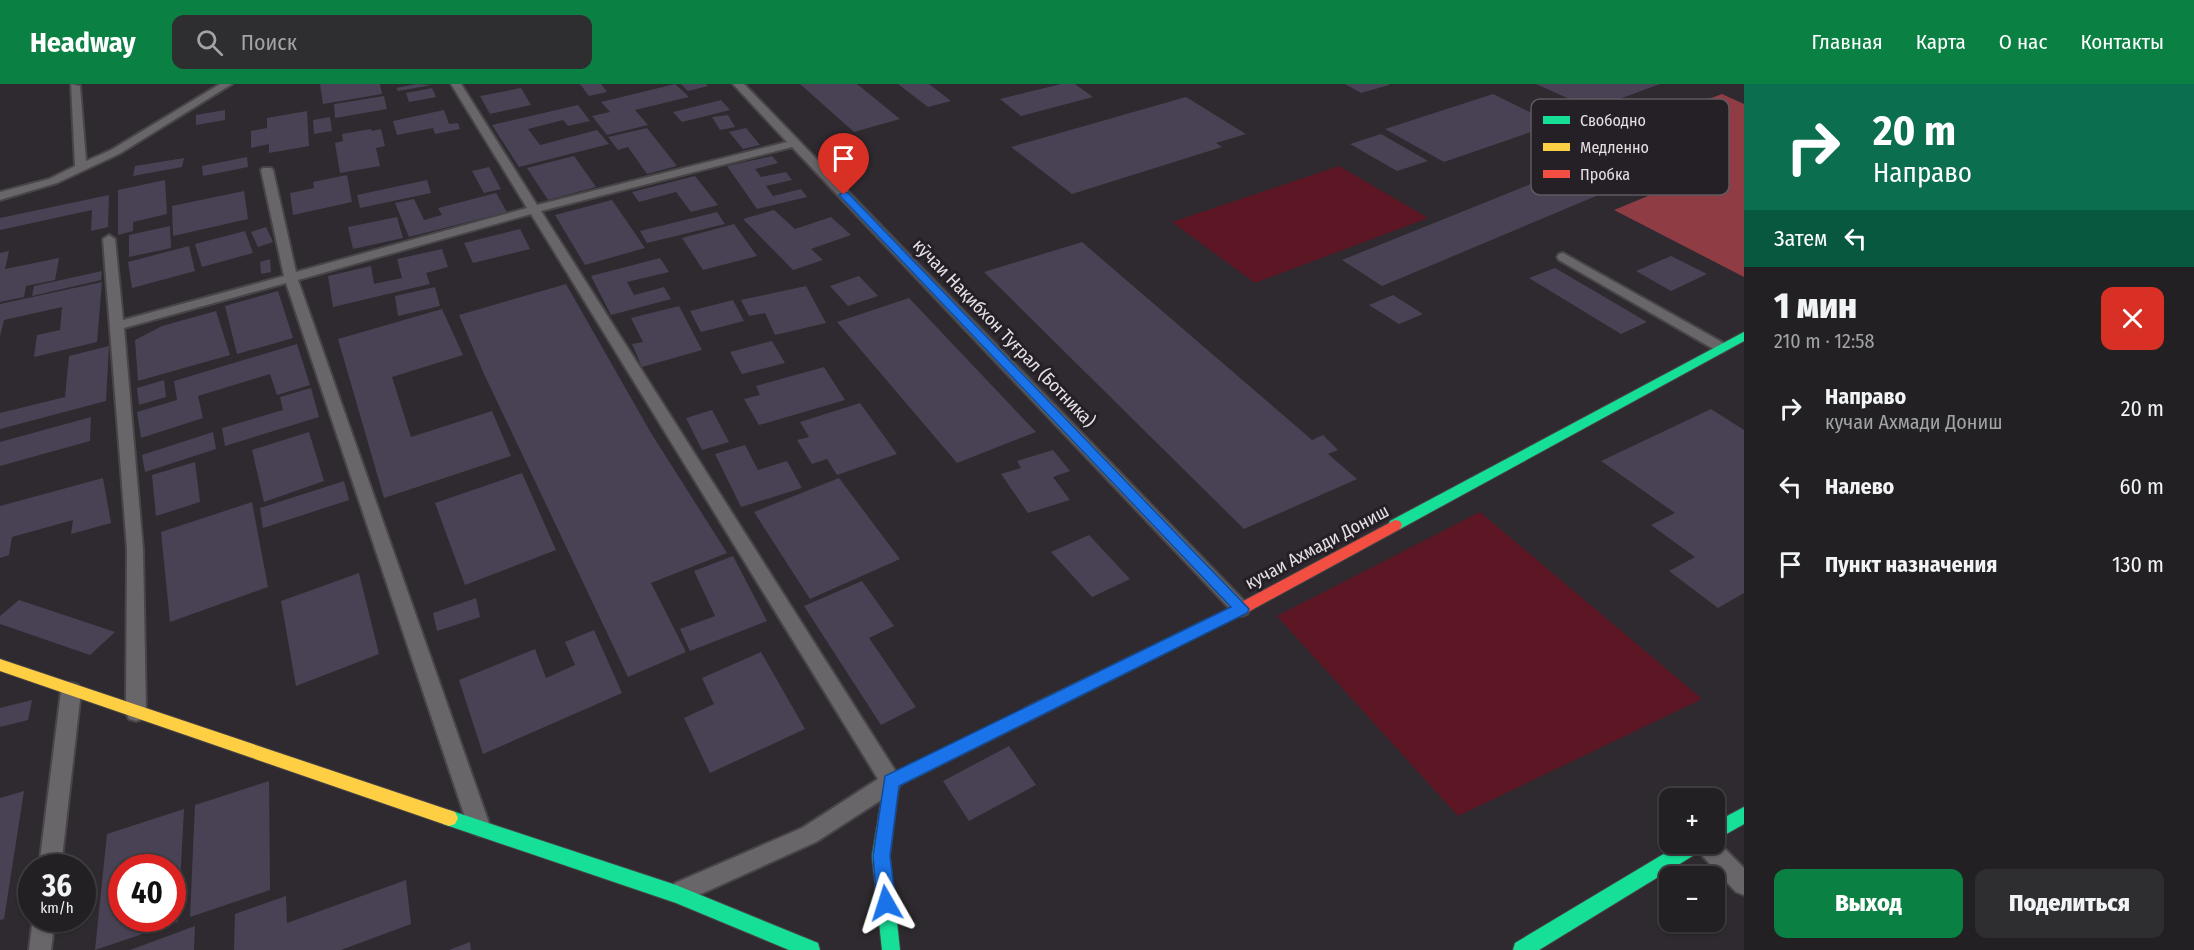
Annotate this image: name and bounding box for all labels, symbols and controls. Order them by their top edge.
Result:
search box [172,15,592,69]
text: Headway [30,26,136,59]
icon: search [193,26,226,59]
text: Поиск [241,29,297,56]
text: Главная [1812,29,1883,55]
text: Карта [1916,29,1966,55]
text: О нас [1999,29,2047,55]
text: Контакты [2080,29,2164,55]
legend [1531,99,1729,195]
text: 20 m [1873,106,1956,156]
icon: right [1774,108,1852,186]
text: Свободно [1580,111,1646,130]
pin [818,133,869,195]
text: Медленно [1580,138,1649,157]
icon: arrive [827,142,860,175]
text: Направо [1873,157,1972,189]
text: Пробка [1580,165,1630,184]
icon: left [1839,222,1872,255]
text: Затем [1774,225,1827,252]
street label: кӯчаи Нақибхон Туғрал (Ботника) [908,234,1100,432]
text: 1 мин [1774,284,1857,328]
button: close [2101,287,2164,350]
text: 210 m · 12:58 [1774,329,1874,353]
text: Направо [1825,383,1906,410]
icon: right [1774,392,1807,425]
text: 20 m [2121,395,2164,422]
text: кучаи Ахмади Дониш [1825,410,2003,434]
icon: left [1774,470,1807,503]
text: Налево [1825,473,1894,500]
text: 60 m [2120,473,2164,500]
street label: кучаи Ахмади Дониш [1241,500,1393,594]
icon: arrive [1774,548,1807,581]
text: Пункт назначения [1825,551,1997,578]
text: 130 m [2112,551,2164,578]
map controls [1659,788,1725,932]
button: + [1659,788,1725,854]
speed limit sign: 40 [108,854,186,932]
button: − [1659,866,1725,932]
text: 36 [42,868,72,904]
button: Выход [1774,869,1963,938]
button: Поделиться [1975,869,2164,938]
position arrow [854,871,918,935]
text: km/h [40,899,74,917]

